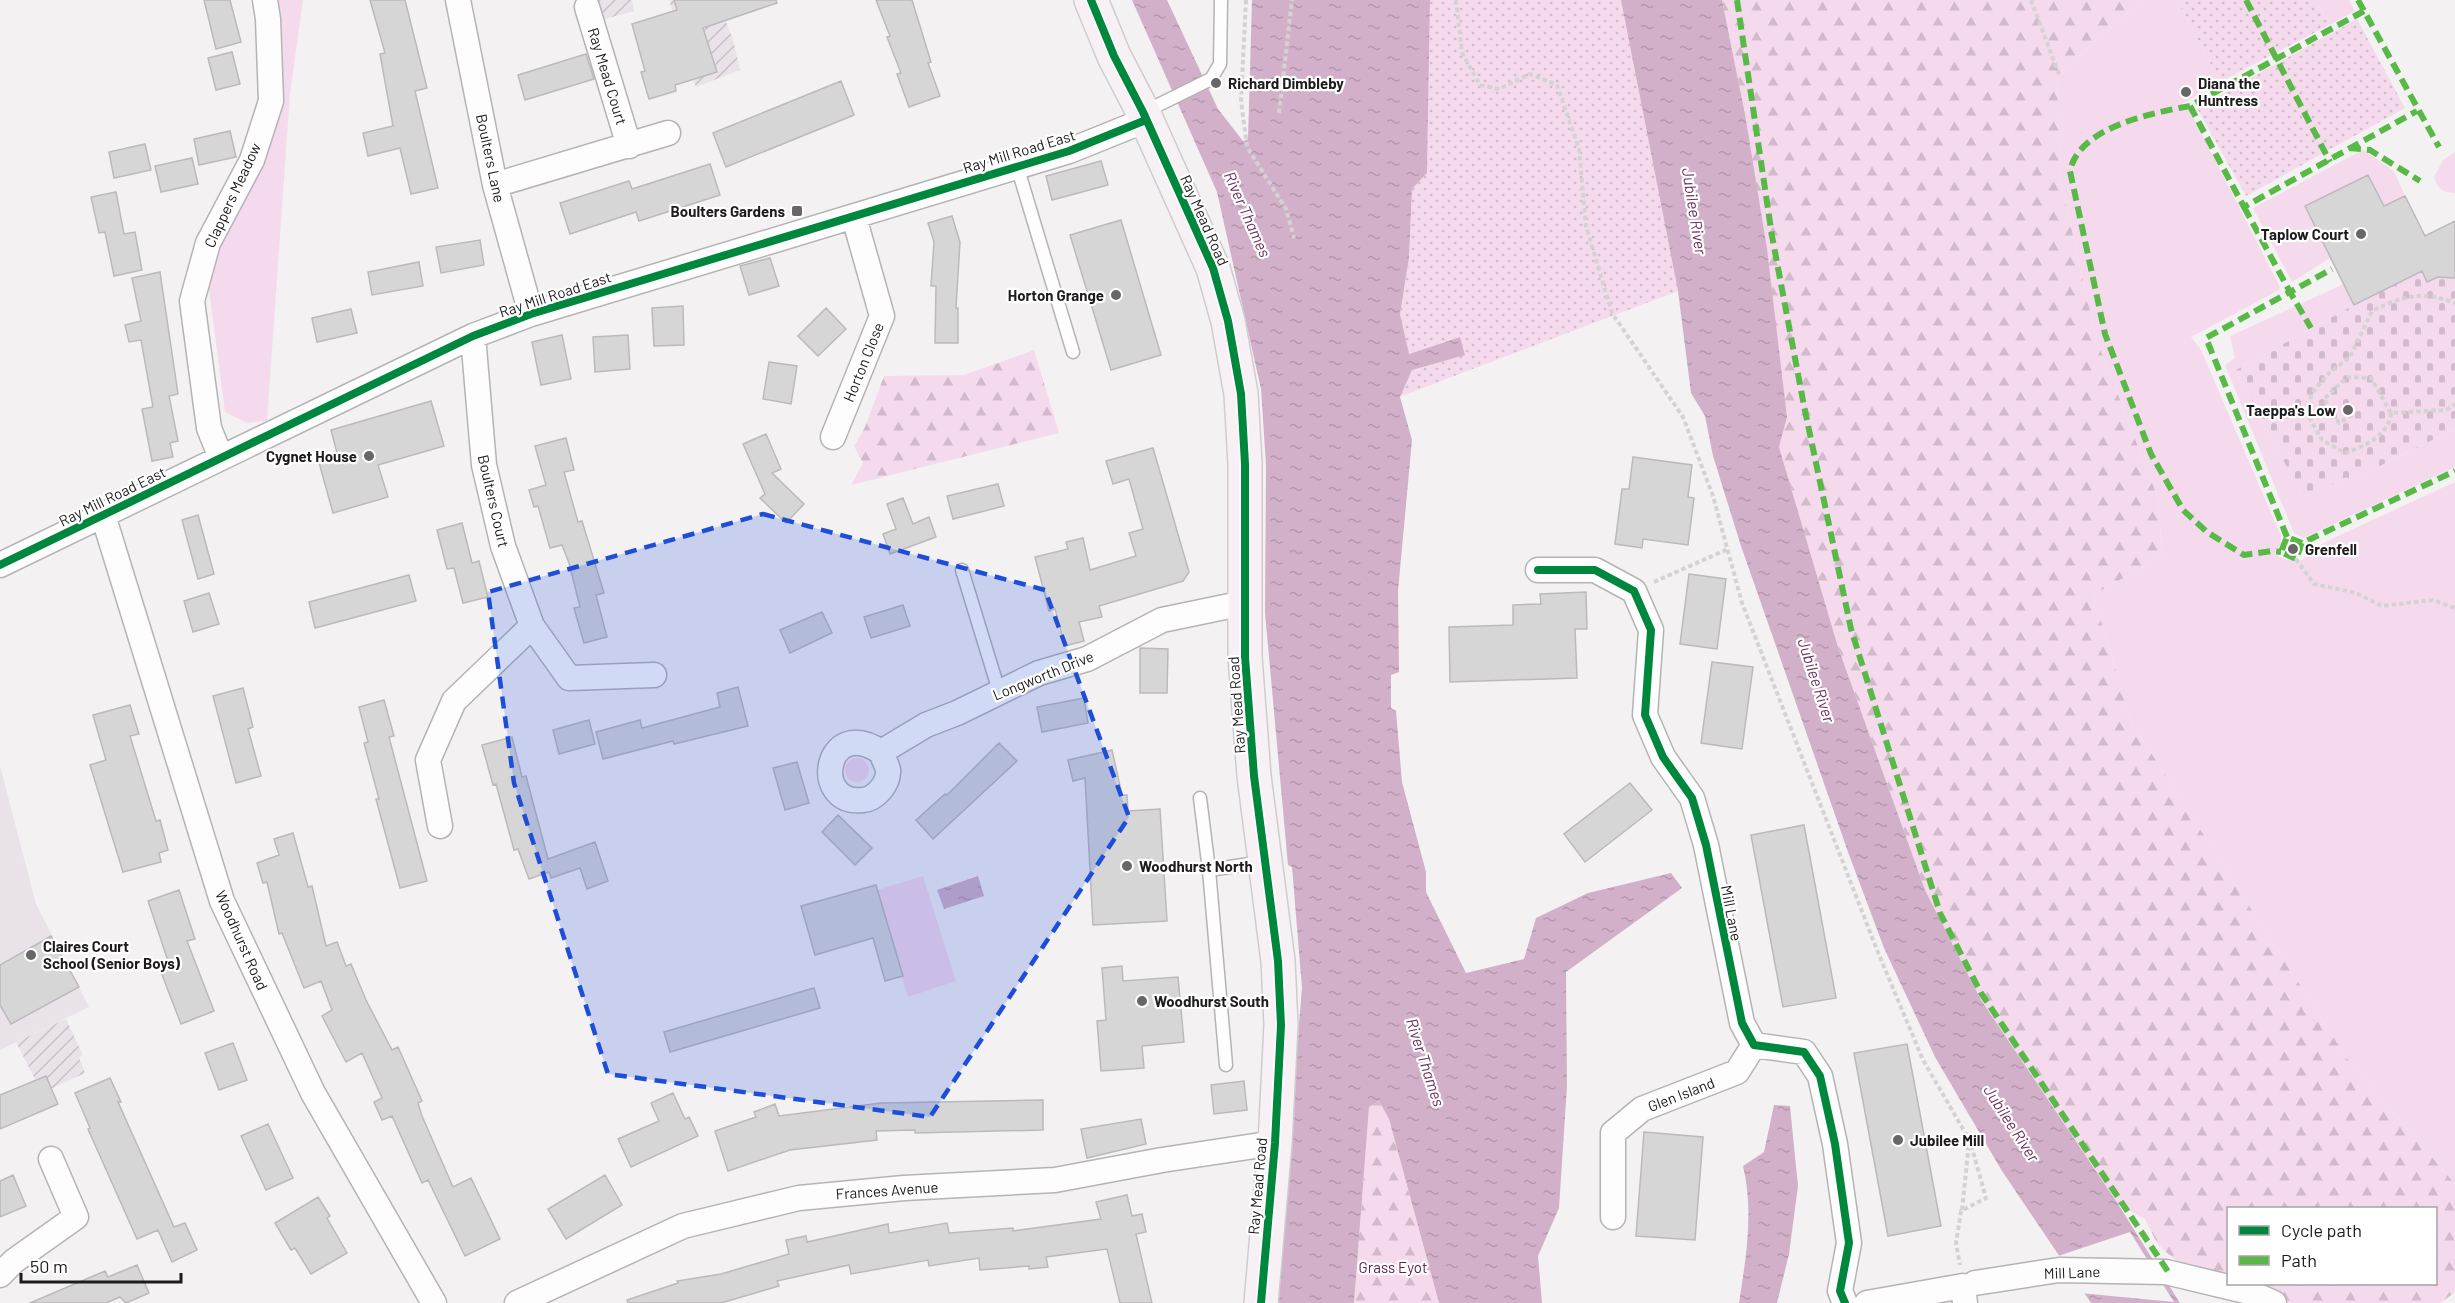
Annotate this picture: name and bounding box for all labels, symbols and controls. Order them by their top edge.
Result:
street label: Ray Mead Court [585,25,631,127]
place label: Richard Dimbleby [1228,74,1344,92]
place label: Diana the Huntress [2198,74,2260,109]
marker: Richard Dimbleby [1209,76,1223,90]
marker: Diana the Huntress [2179,85,2193,99]
street label: Boulters Lane [473,112,509,204]
street label: Ray Mill Road East [961,125,1077,177]
street label: Clappers Meadow [200,140,264,250]
water label: Jubilee River [1679,166,1711,257]
water label: River Thames [1221,168,1276,260]
street label: Ray Mead Road [1177,172,1233,268]
place label: Boulters Gardens [671,202,785,220]
marker: Boulters Gardens [790,204,804,218]
place label: Taplow Court [2261,225,2349,243]
marker: Taplow Court [2354,227,2368,241]
street label: Ray Mill Road East [497,267,613,321]
place label: Horton Grange [1008,286,1104,304]
marker: Horton Grange [1109,288,1123,302]
street label: Horton Close [839,320,887,404]
place label: Taeppa's Low [2246,401,2336,419]
marker: Taeppa's Low [2341,403,2355,417]
place label: Cygnet House [266,447,357,465]
marker: Cygnet House [362,449,376,463]
street label: Boulters Court [475,453,513,549]
street label: Ray Mill Road East [56,462,168,530]
place label: Grenfell [2305,540,2357,558]
marker: Grenfell [2286,542,2300,556]
water label: Jubilee River [1794,635,1840,726]
street label: Longworth Drive [990,647,1096,703]
street label: Ray Mead Road [1224,656,1248,754]
place label: Woodhurst North [1139,857,1253,875]
marker: Woodhurst North [1120,859,1134,873]
street label: Mill Lane [1718,883,1746,943]
street label: Woodhurst Road [212,887,272,993]
place label: Claires Court School (Senior Boys) [43,937,181,972]
marker: Claires Court School (Senior Boys) [24,948,38,962]
place label: Woodhurst South [1154,992,1269,1010]
marker: Woodhurst South [1135,994,1149,1008]
water label: River Thames [1403,1016,1449,1109]
street label: Glen Island [1645,1073,1717,1115]
water label: Jubilee River [1980,1081,2045,1166]
place label: Jubilee Mill [1910,1131,1984,1149]
marker: Jubilee Mill [1891,1133,1905,1147]
street label: Ray Mead Road [1244,1137,1270,1235]
street label: Frances Avenue [835,1177,939,1203]
legend [2227,1207,2437,1285]
text: Cycle path [2281,1219,2362,1241]
scale bar [21,1246,182,1284]
text: Path [2281,1249,2317,1271]
text: 50 m [30,1255,68,1277]
park label: Grass Eyot [1359,1258,1427,1276]
street label: Mill Lane [2043,1262,2101,1282]

